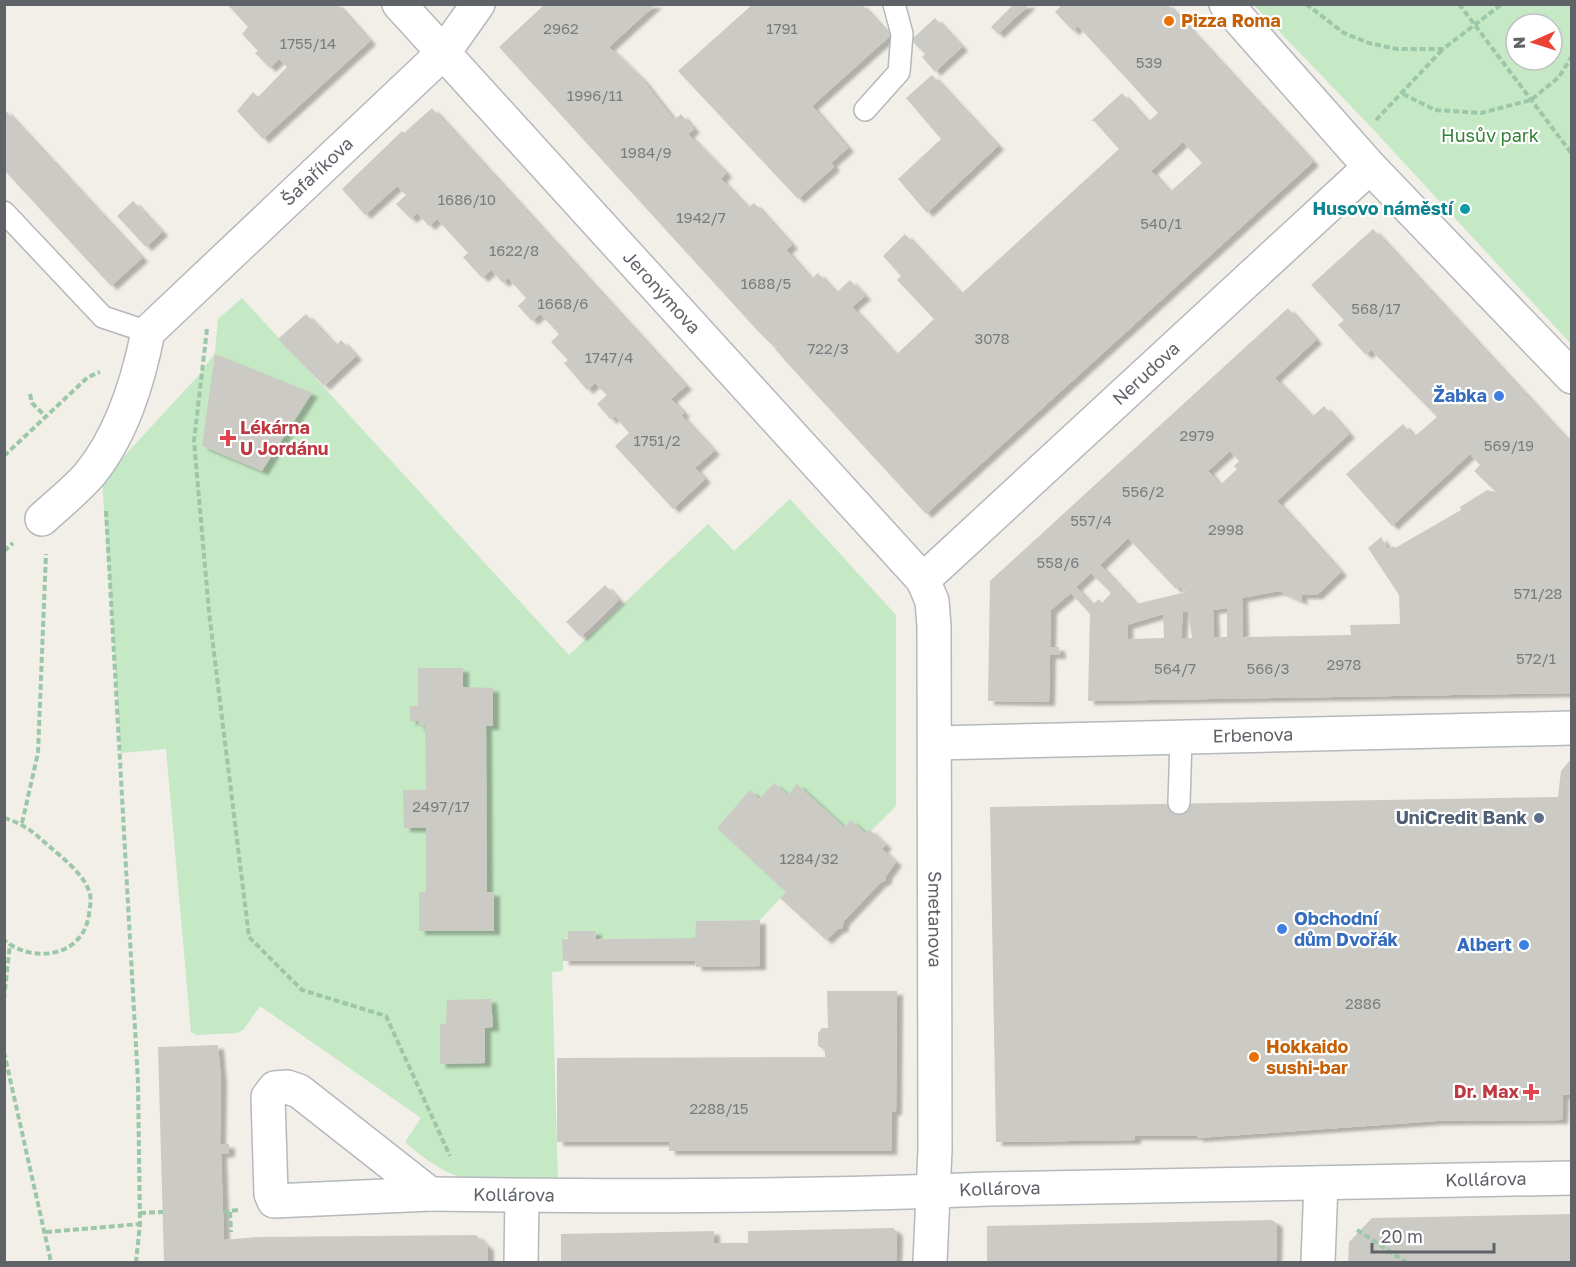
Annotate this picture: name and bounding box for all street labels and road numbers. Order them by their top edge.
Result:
street label: Šafaříkova [276,132,357,210]
street label: Jeronýmova [619,246,706,338]
street label: Nerudova [1108,337,1184,409]
street label: Erbenova [1212,723,1294,746]
street label: Smetanova [924,871,947,968]
street label: Kollárova [1445,1167,1527,1190]
street label: Kollárova [959,1176,1041,1200]
street label: Kollárova [473,1183,555,1206]

